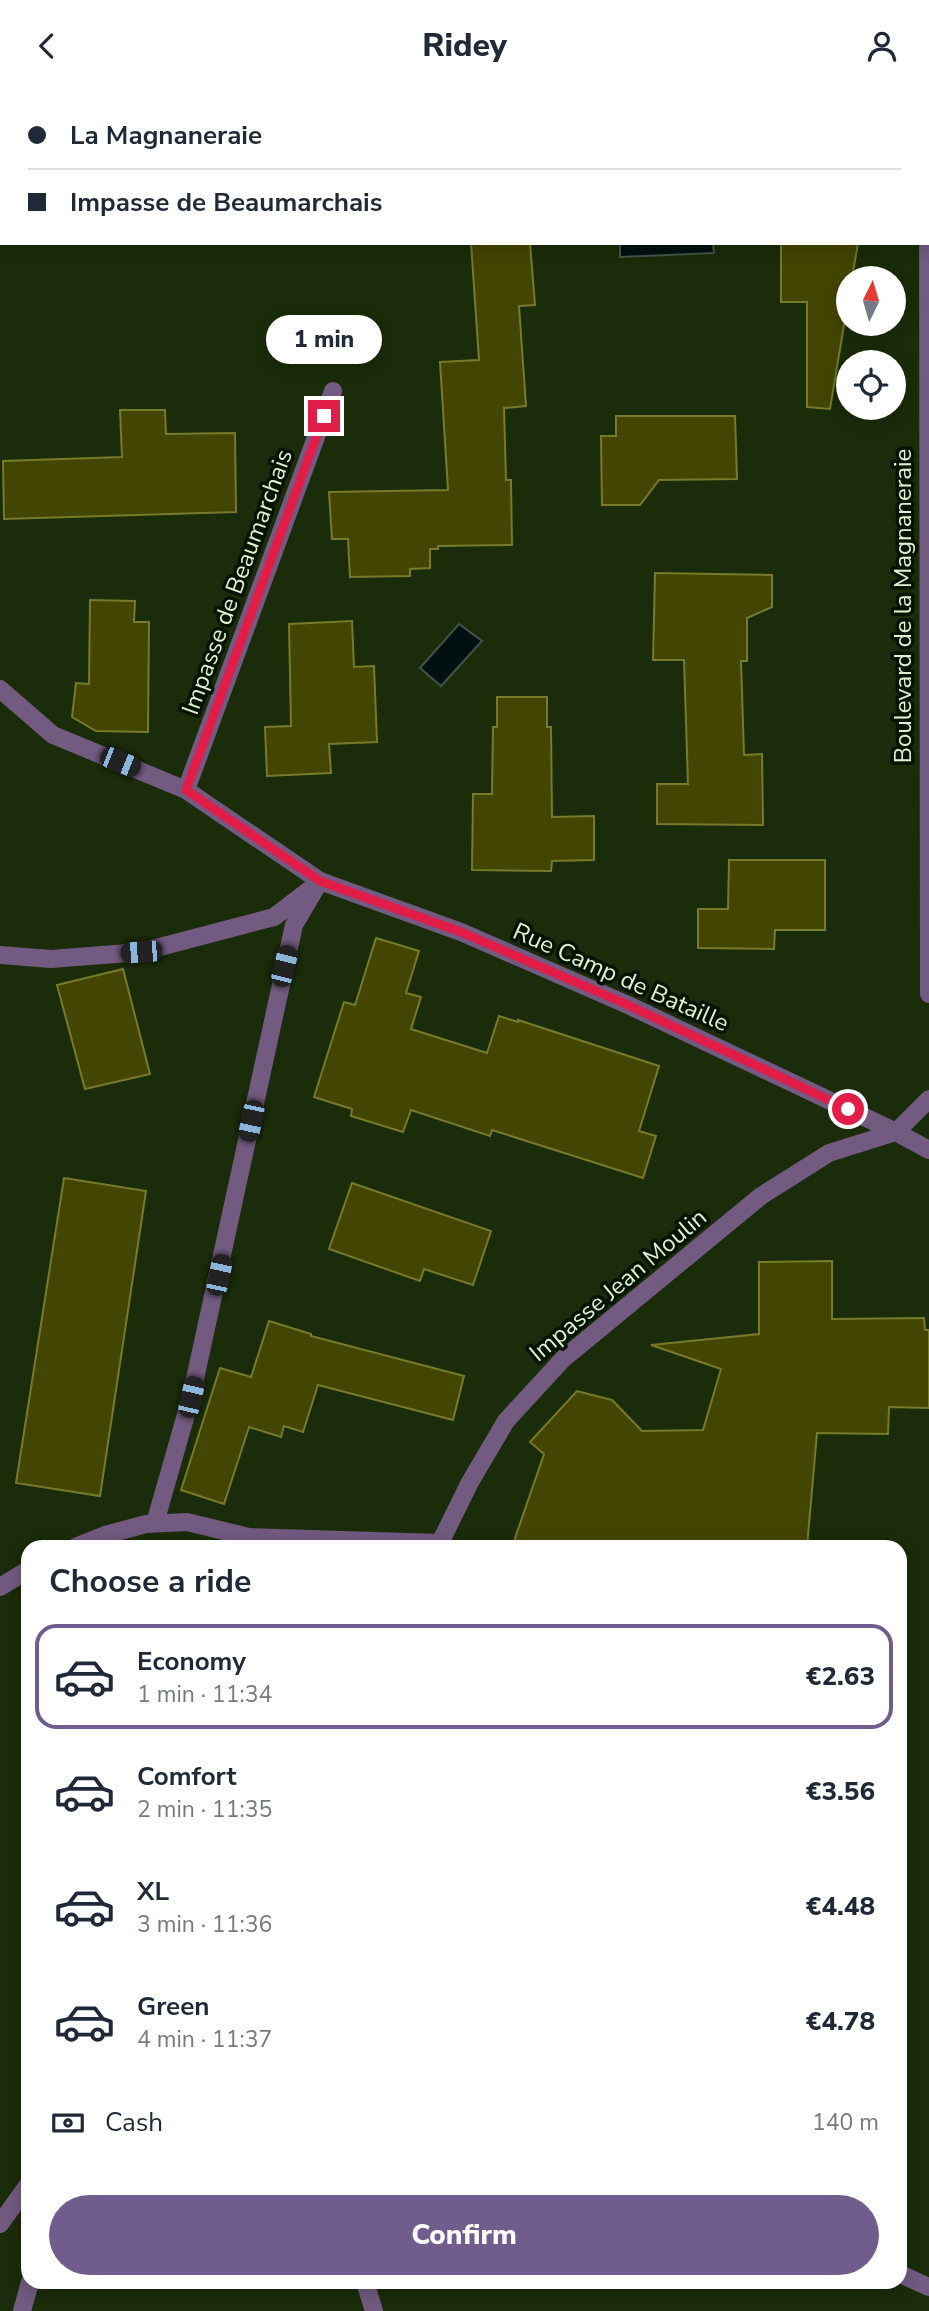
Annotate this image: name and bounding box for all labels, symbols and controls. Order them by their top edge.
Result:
text: Ridey [422,24,507,67]
icon: back [28,27,66,65]
icon: person [863,27,901,65]
text: La Magnaneraie [70,118,262,153]
text: Impasse de Beaumarchais [70,185,382,220]
north arrow [836,266,906,336]
map controls [836,266,906,420]
callout: 1 min [266,315,382,363]
text: 1 min [294,324,354,355]
button: locate [836,350,906,420]
route end [308,400,340,432]
street label: Impasse de Beaumarchais [174,445,300,719]
street label: Boulevard de la Magnaneraie [887,449,919,763]
car [97,744,144,780]
street label: Rue Camp de Bataille [508,915,734,1039]
car [120,940,163,964]
car [269,943,300,989]
route start [832,1093,864,1125]
car [237,1098,266,1144]
street label: Impasse Jean Moulin [523,1201,713,1369]
car [205,1252,234,1298]
car [177,1374,206,1420]
text: Choose a ride [49,1560,251,1603]
text: Economy [137,1644,246,1679]
icon: car [53,1645,116,1708]
text: €2.63 [806,1659,875,1694]
text: 1 min · 11:34 [137,1679,272,1710]
text: Comfort [137,1759,237,1794]
icon: car [53,1760,116,1823]
text: €3.56 [806,1774,875,1809]
text: 2 min · 11:35 [137,1794,272,1825]
text: XL [137,1874,169,1909]
icon: car [53,1875,116,1938]
text: €4.48 [806,1889,875,1924]
text: 3 min · 11:36 [137,1909,272,1940]
text: Green [137,1989,210,2024]
icon: car [53,1990,116,2053]
text: €4.78 [806,2004,875,2039]
text: 4 min · 11:37 [137,2024,272,2055]
icon: cash [49,2104,87,2142]
text: Cash [105,2105,163,2140]
text: 140 m [812,2107,879,2138]
button: Confirm [49,2195,879,2275]

